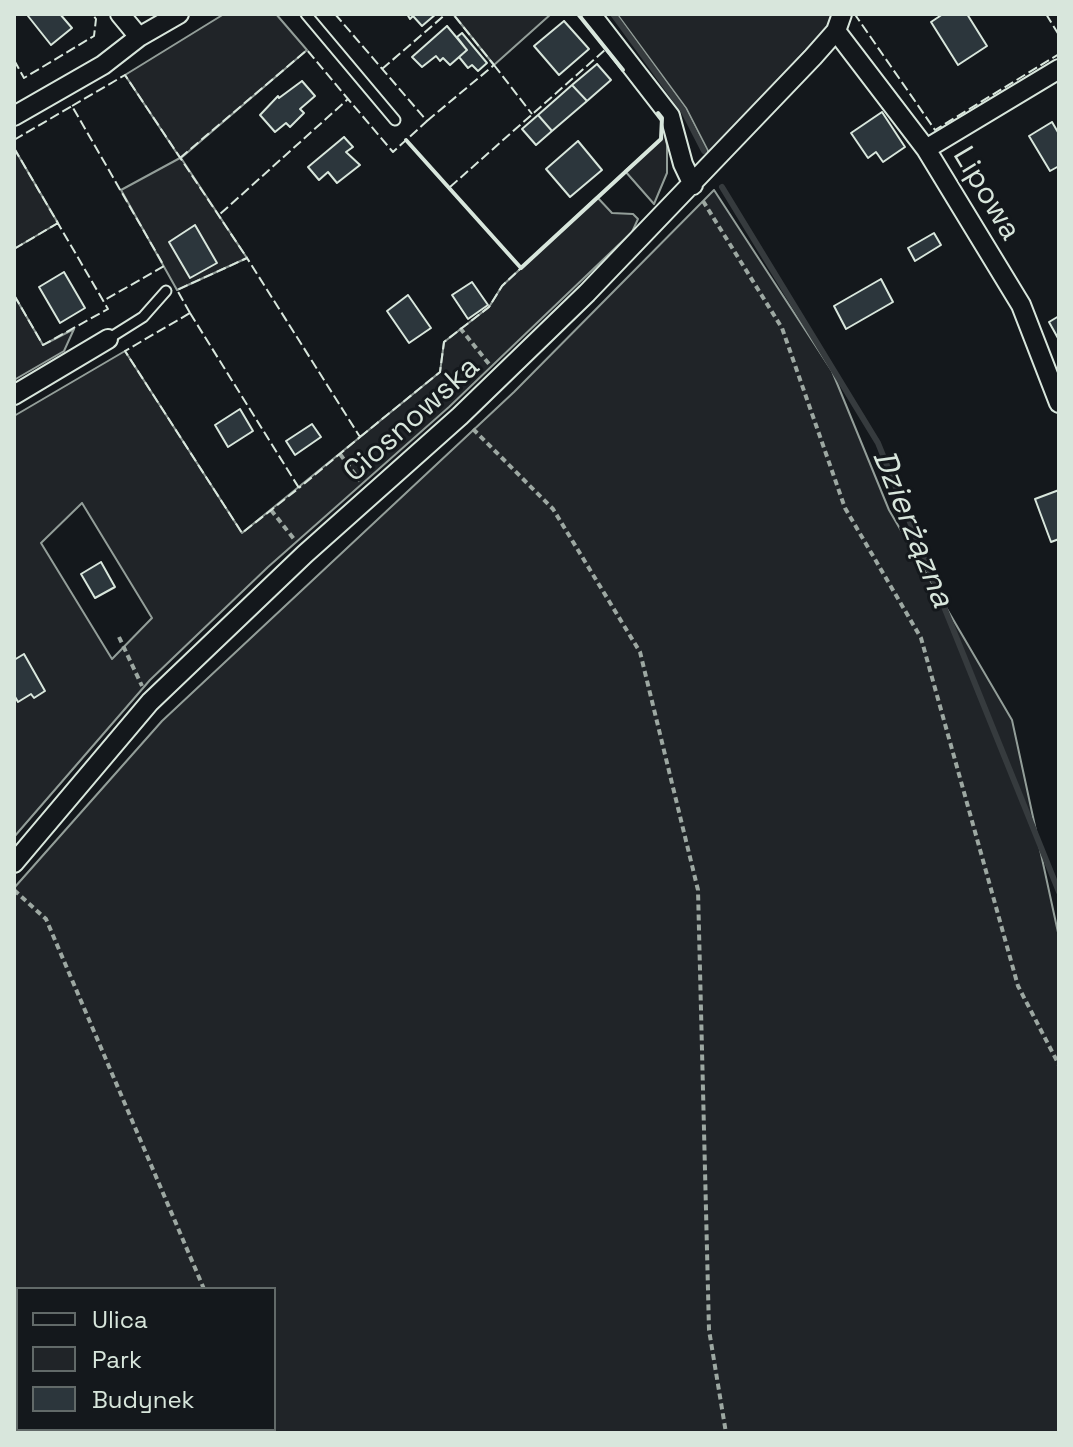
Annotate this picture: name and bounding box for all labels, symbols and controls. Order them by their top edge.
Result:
street label: Lipowa [944,141,1028,247]
street label: Ciosnowska [337,350,487,490]
water label: Dzierżązna [863,445,961,613]
legend [16,1287,276,1431]
text: Ulica [92,1304,148,1335]
text: Park [92,1344,142,1375]
text: Budynek [92,1384,195,1415]

